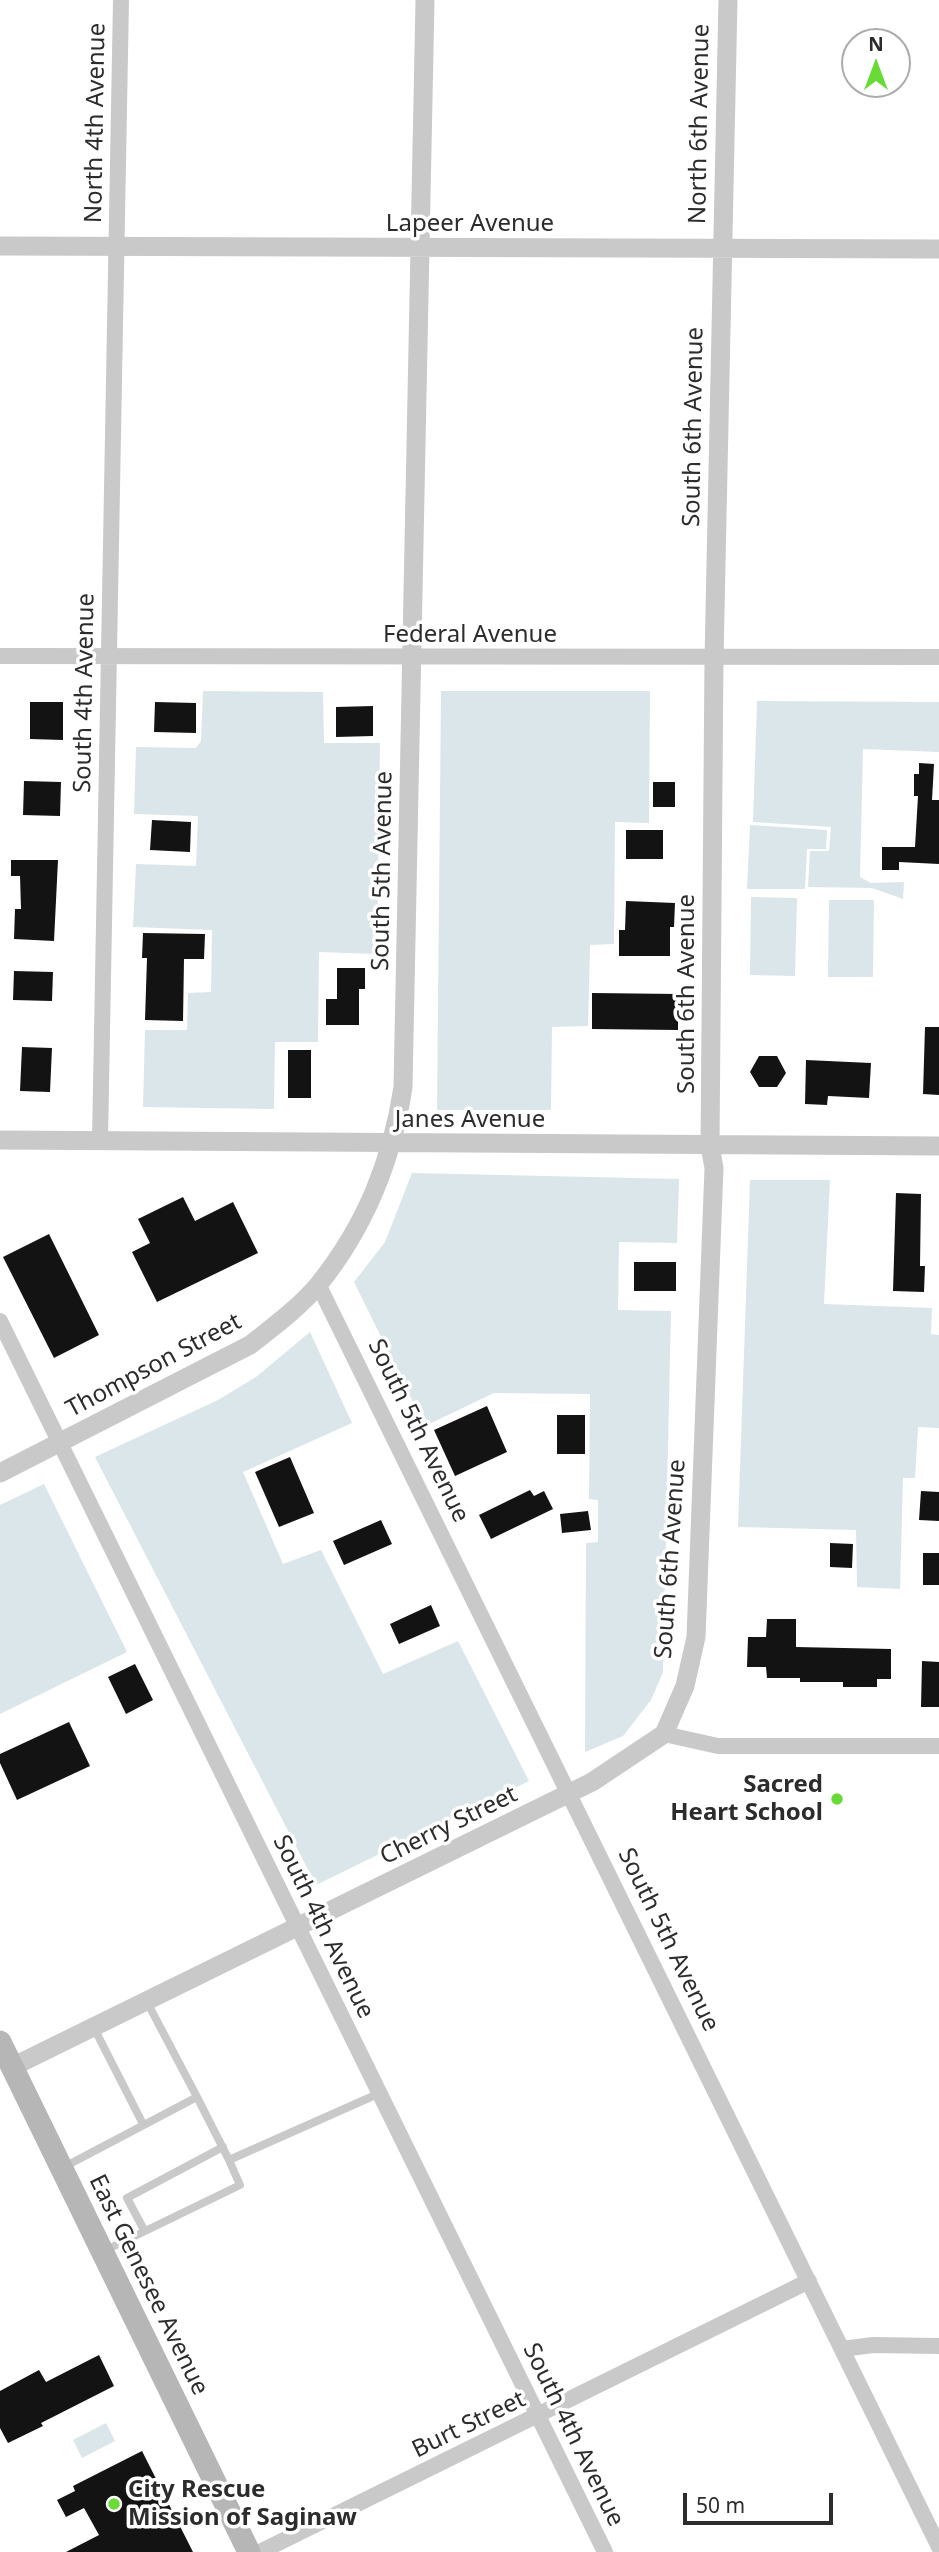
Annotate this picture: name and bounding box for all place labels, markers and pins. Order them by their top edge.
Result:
place label: Sacred Heart School [670,1771,823,1827]
marker: Sacred Heart School [829,1791,845,1807]
place label: City Rescue Mission of Saginaw [128,2476,357,2532]
marker: City Rescue Mission of Saginaw [106,2496,122,2512]

